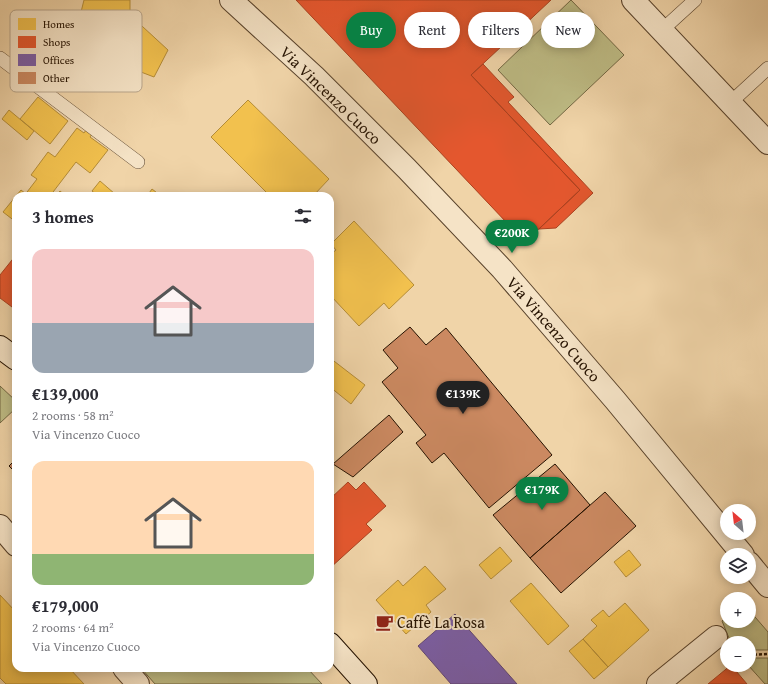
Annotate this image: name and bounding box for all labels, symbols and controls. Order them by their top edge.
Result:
legend [10,10,142,92]
chip: Buy [346,12,396,48]
chip: Rent [404,12,460,48]
chip: Filters [468,12,533,48]
chip: New [541,12,595,48]
text: Homes [43,16,74,32]
text: Shops [43,34,70,50]
street label: Via Vincenzo Cuoco [275,40,387,150]
text: Offices [43,52,74,68]
text: Other [43,70,70,86]
text: 3 homes [32,204,94,229]
icon: filters [292,205,314,227]
pin: €200K [484,220,540,254]
text: €200K [494,223,530,242]
street label: Via Vincenzo Cuoco [501,271,607,387]
icon: home [137,275,209,347]
text: €139,000 [32,381,98,406]
pin: €139K [435,381,491,415]
text: €139K [445,384,481,403]
text: 2 rooms · 58 m² [32,406,114,425]
text: Via Vincenzo Cuoco [32,425,140,444]
pin: €179K [514,477,570,511]
text: €179K [524,480,560,499]
icon: home [137,487,209,559]
north arrow [720,504,756,540]
map controls [720,504,756,672]
button: layers [720,548,756,584]
button: + [720,592,756,628]
text: €179,000 [32,593,98,618]
place label: Caffè La Rosa [397,610,485,634]
cafe icon: Caffè La Rosa [374,612,394,632]
text: 2 rooms · 64 m² [32,618,114,637]
button: − [720,636,756,672]
text: Via Vincenzo Cuoco [32,637,140,656]

